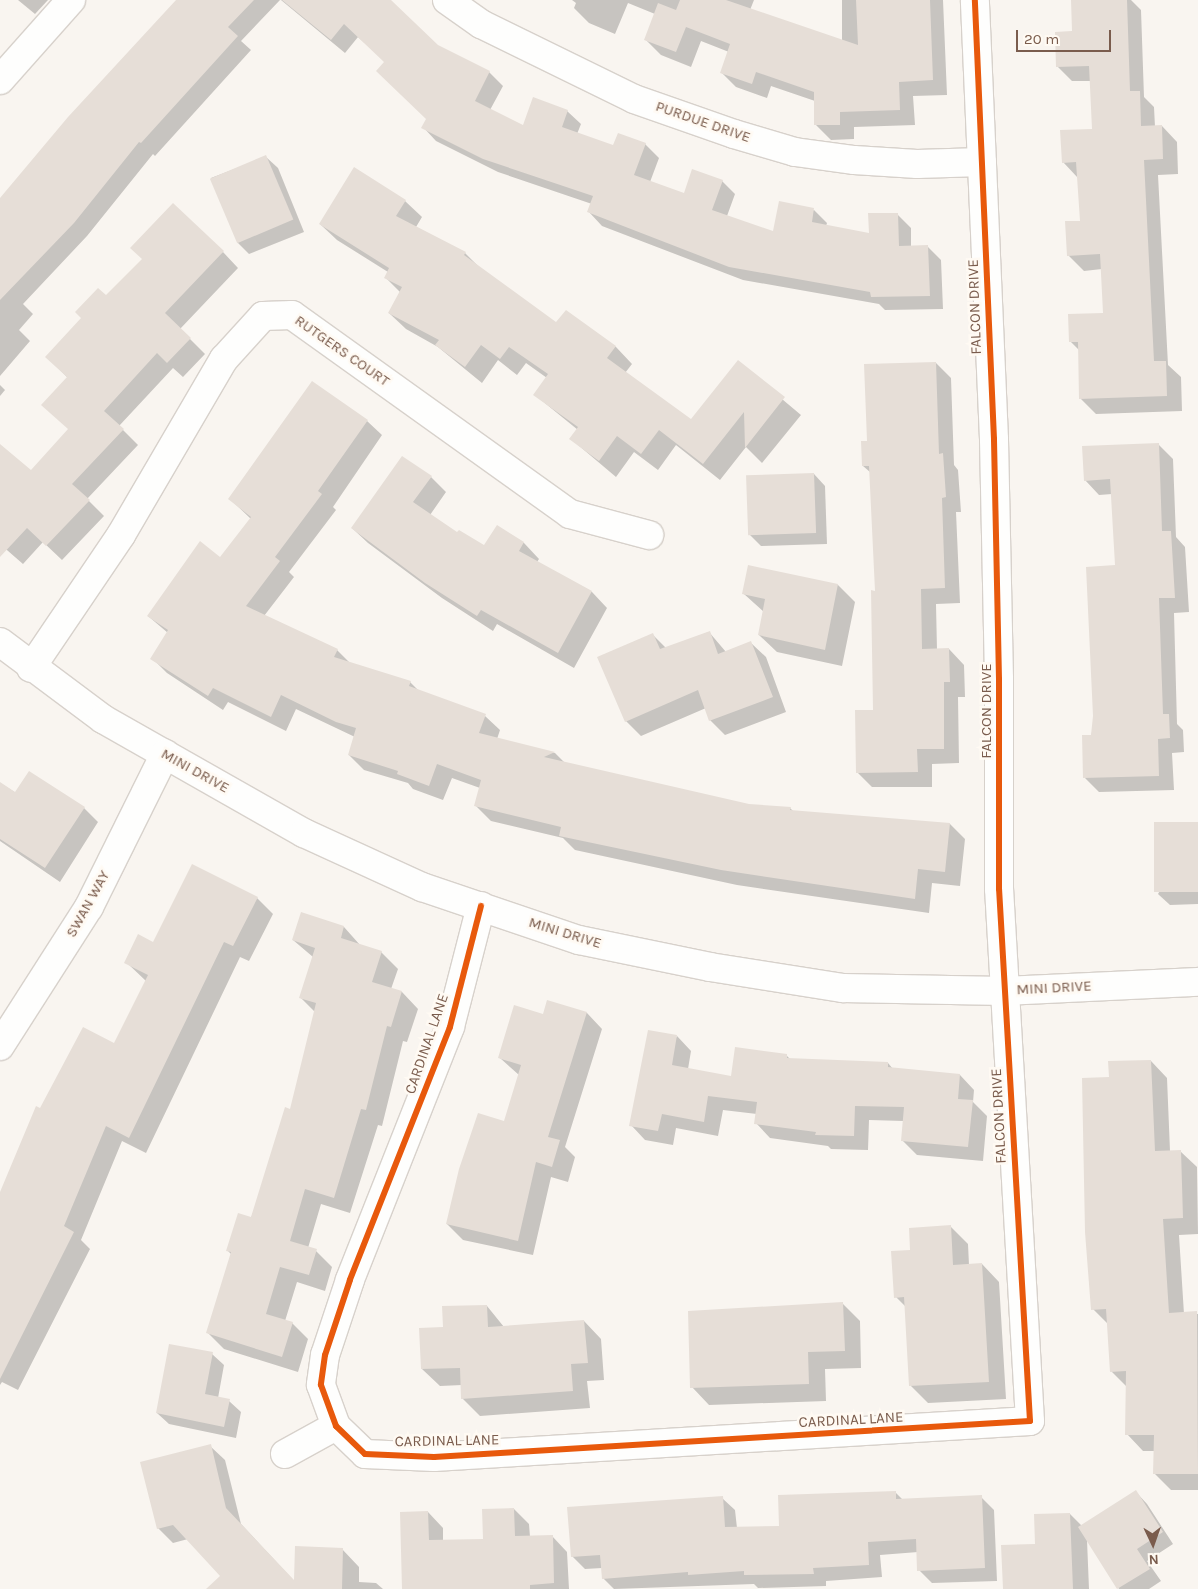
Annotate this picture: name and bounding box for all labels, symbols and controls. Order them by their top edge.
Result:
scale bar [1018,20,1113,52]
text: 20 m [1024,30,1059,48]
street label: PURDUE DRIVE [653,97,753,147]
street label: FALCON DRIVE [964,259,986,355]
street label: RUTGERS COURT [291,312,393,390]
street label: FALCON DRIVE [978,663,996,759]
street label: MINI DRIVE [158,745,232,797]
street label: SWAN WAY [62,867,114,941]
street label: MINI DRIVE [526,913,604,953]
street label: MINI DRIVE [1016,977,1092,999]
street label: CARDINAL LANE [401,991,453,1097]
street label: FALCON DRIVE [988,1068,1010,1164]
street label: CARDINAL LANE [798,1408,904,1432]
street label: CARDINAL LANE [394,1431,500,1451]
north arrow [1128,1519,1178,1569]
text: N [1148,1551,1159,1568]

